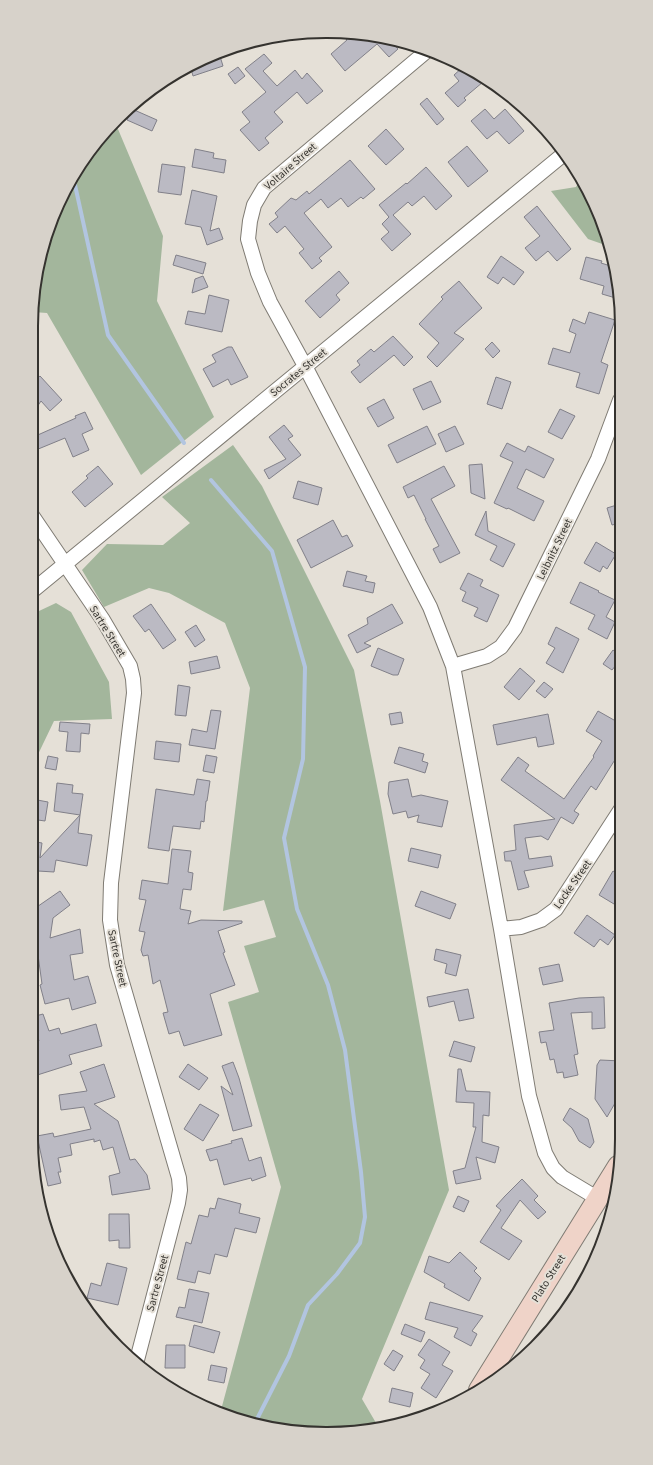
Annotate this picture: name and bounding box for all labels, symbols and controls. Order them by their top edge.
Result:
street label: Voltaire Street [261,139,320,193]
street label: Socrates Street [267,345,330,400]
street label: Leibnitz Street [533,516,576,582]
street label: Sartre Street [86,603,129,660]
street label: Locke Street [550,857,595,912]
street label: Sartre Street [104,928,131,988]
street label: Plato Street [528,1251,569,1305]
street label: Sartre Street [143,1253,172,1313]

